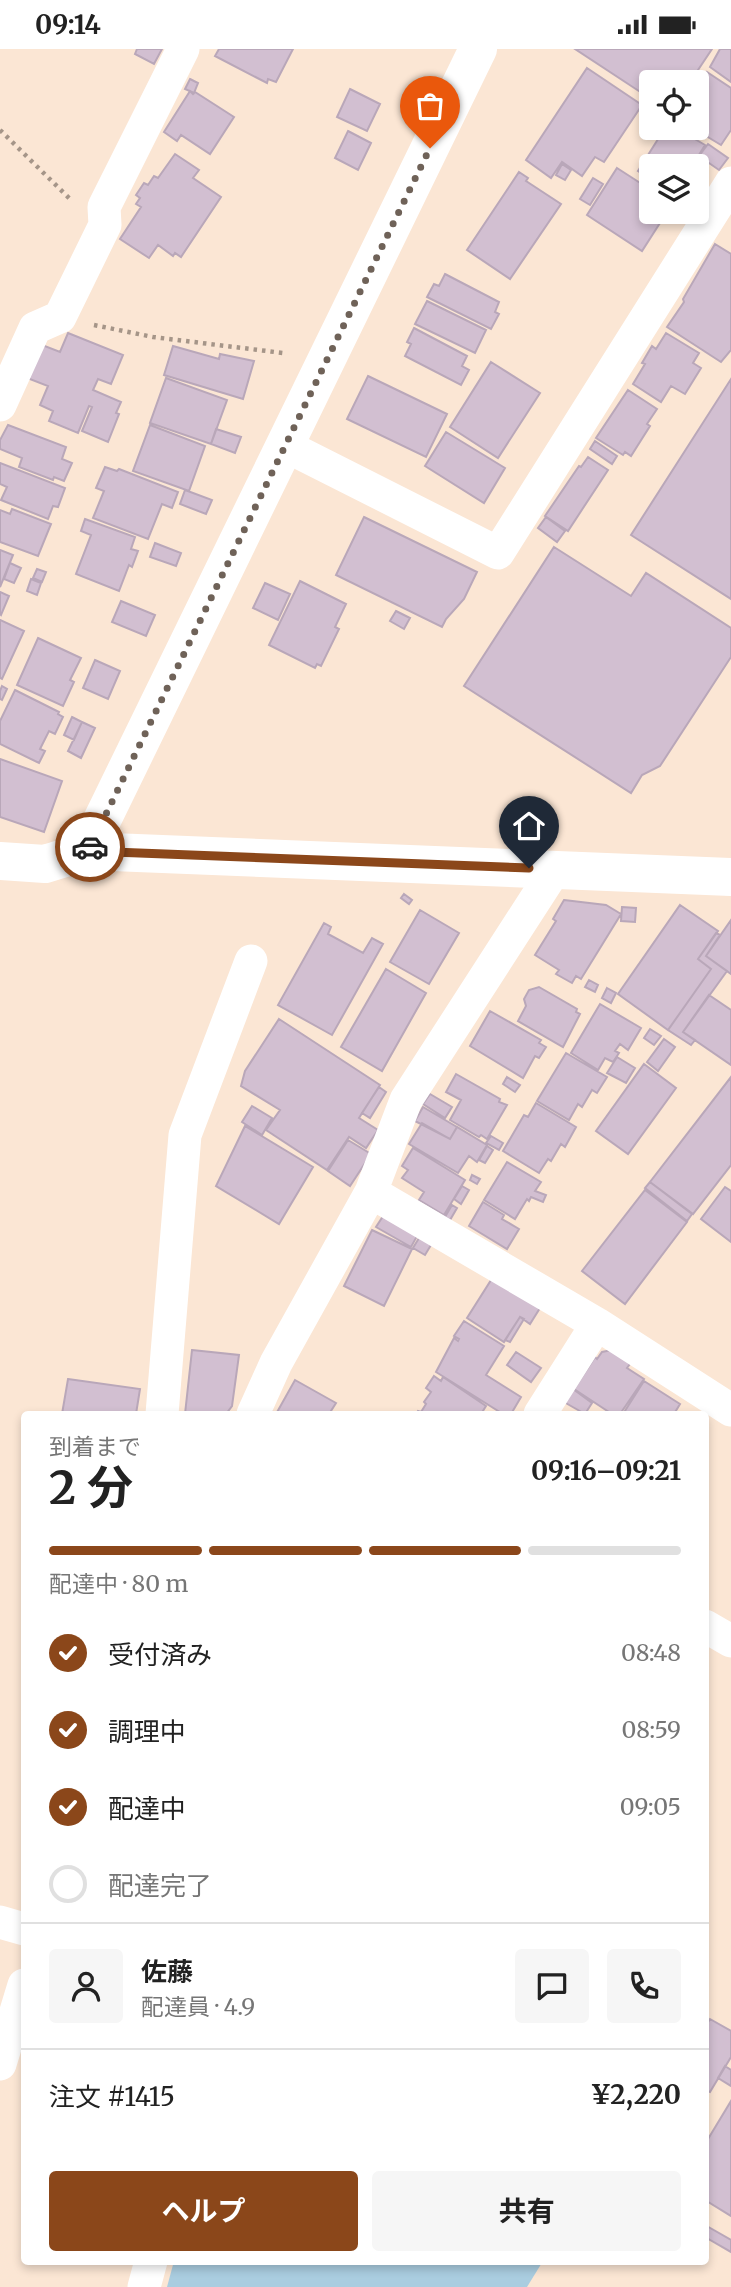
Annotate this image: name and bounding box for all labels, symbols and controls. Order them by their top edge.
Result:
text: 09:14 [35,8,101,41]
map controls [639,70,709,224]
button: locate [639,70,709,140]
pin [400,76,460,148]
icon: bag [411,87,449,125]
button: layers [639,154,709,224]
pin [499,796,559,868]
icon: home [510,807,548,845]
courier [55,812,125,882]
icon: car [71,828,109,866]
text: 到着まで [49,1432,141,1461]
text: 09:16–09:21 [531,1454,681,1487]
text: 2 分 [49,1459,133,1517]
text: 配達中 · 80 m [49,1569,188,1598]
icon: check [49,1634,87,1672]
text: 受付済み [108,1638,212,1671]
text: 08:48 [621,1638,681,1667]
icon: check [49,1711,87,1749]
text: 調理中 [108,1715,186,1748]
text: 08:59 [622,1715,681,1744]
icon: check [49,1788,87,1826]
text: 配達中 [108,1792,186,1825]
text: 09:05 [620,1792,681,1821]
text: 配達完了 [108,1869,212,1902]
button: person [49,1949,123,2023]
button: chat [515,1949,589,2023]
button: phone [607,1949,681,2023]
text: 佐藤 [141,1955,193,1988]
text: 配達員 · 4.9 [141,1992,255,2021]
text: ¥2,220 [590,2078,681,2111]
text: 注文 #1415 [49,2080,175,2113]
button: ヘルプ [49,2171,358,2251]
button: 共有 [372,2171,681,2251]

